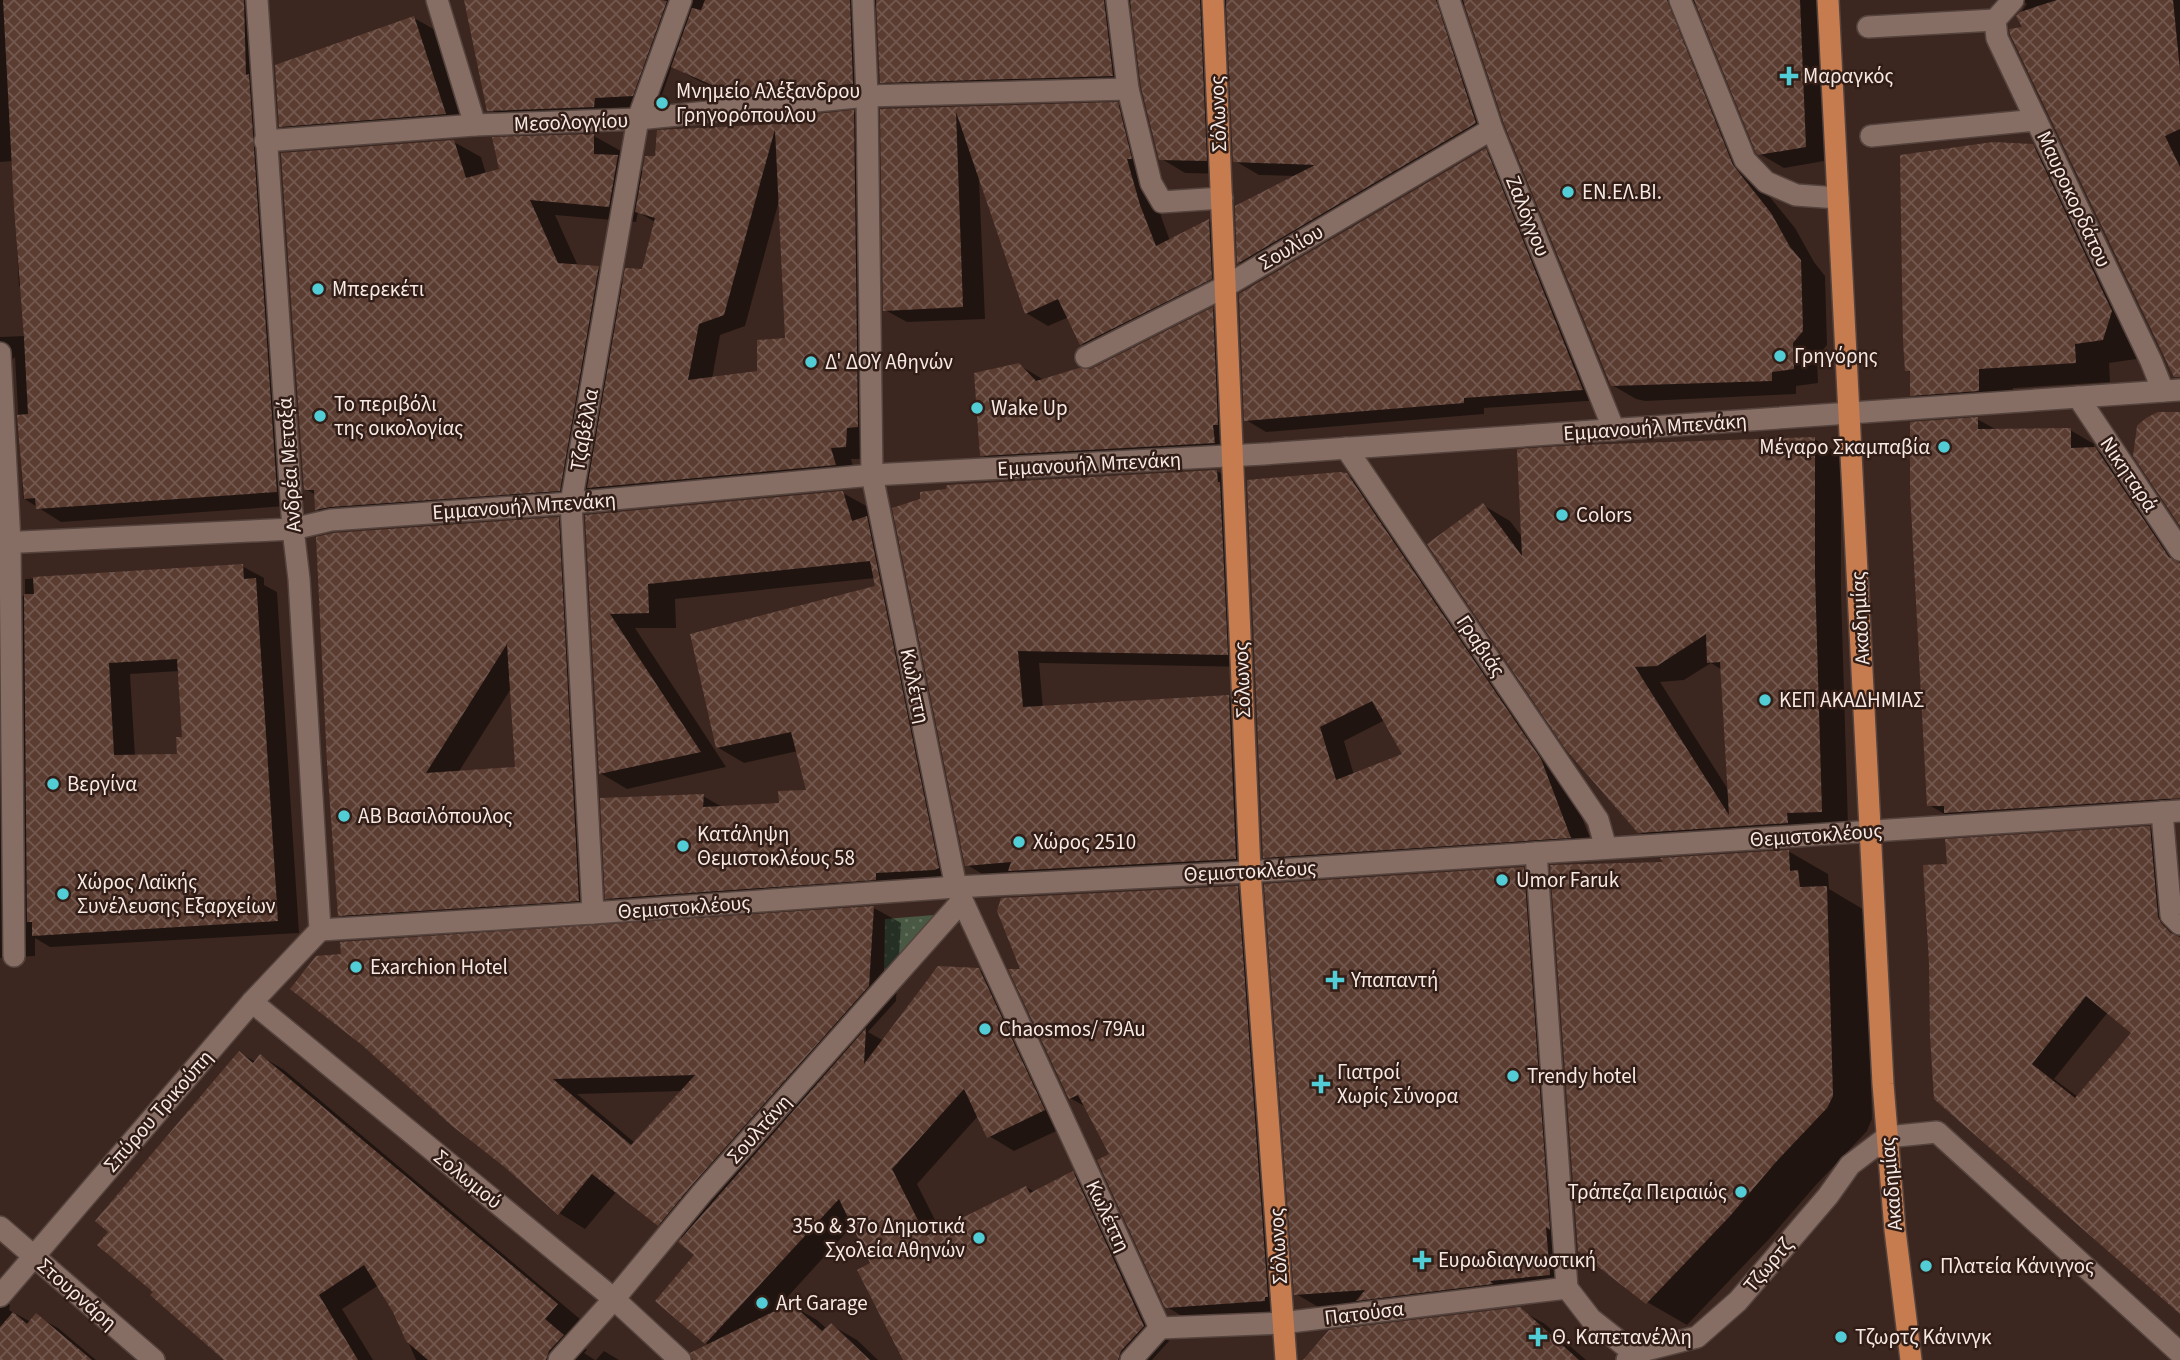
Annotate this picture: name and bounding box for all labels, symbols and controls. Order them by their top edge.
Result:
place label: Μαραγκός [1803,61,1894,91]
marker: Μαραγκός [1781,68,1797,84]
street label: Σόλωνος [1202,75,1234,153]
place label: Μνημείο Αλέξανδρου Γρηγορόπουλου [676,76,860,130]
marker: Μνημείο Αλέξανδρου Γρηγορόπουλου [654,95,670,111]
street label: Μεσολογγίου [513,105,629,139]
street label: Μαυροκορδάτου [2029,126,2119,272]
street label: Ζαλόγγου [1498,171,1558,261]
place label: ΕΝ.ΕΛ.ΒΙ. [1582,177,1662,207]
marker: ΕΝ.ΕΛ.ΒΙ. [1560,184,1576,200]
street label: Σουλίου [1253,216,1329,278]
place label: Μπερεκέτι [332,274,424,304]
marker: Μπερεκέτι [310,281,326,297]
place label: Γρηγόρης [1794,341,1878,371]
place label: Δ' ΔΟΥ Αθηνών [825,347,953,377]
marker: Γρηγόρης [1772,348,1788,364]
marker: Δ' ΔΟΥ Αθηνών [803,354,819,370]
street label: Τζαβέλλα [562,386,606,474]
place label: Το περιβόλι της οικολογίας [334,389,463,443]
place label: Wake Up [991,393,1068,423]
street label: Ανδρέα Μεταξά [269,397,309,533]
marker: Wake Up [969,400,985,416]
street label: Εμμανουήλ Μπενάκη [1562,406,1748,448]
marker: Το περιβόλι της οικολογίας [312,408,328,424]
street label: Νικηταρά [2093,430,2165,518]
place label: Μέγαρο Σκαμπαβία [1759,432,1930,462]
marker: Μέγαρο Σκαμπαβία [1936,439,1952,455]
street label: Εμμανουήλ Μπενάκη [996,444,1182,484]
street label: Εμμανουήλ Μπενάκη [431,485,617,527]
place label: Colors [1576,500,1632,530]
marker: Colors [1554,507,1570,523]
street label: Ακαδημίας [1843,570,1877,666]
street label: Γραβιάς [1449,609,1513,683]
street label: Σόλωνος [1226,641,1258,719]
street label: Κωλέττη [892,646,938,726]
place label: ΚΕΠ ΑΚΑΔΗΜΙΑΣ [1779,685,1924,715]
marker: ΚΕΠ ΑΚΑΔΗΜΙΑΣ [1757,692,1773,708]
place label: Βεργίνα [67,769,137,799]
marker: Βεργίνα [45,776,61,792]
place label: ΑΒ Βασιλόπουλος [358,801,513,831]
marker: ΑΒ Βασιλόπουλος [336,808,352,824]
street label: Θεμιστοκλέους [1749,815,1883,855]
place label: Κατάληψη Θεμιστοκλέους 58 [697,819,855,873]
place label: Χώρος 2510 [1033,827,1136,857]
marker: Χώρος 2510 [1011,834,1027,850]
marker: Κατάληψη Θεμιστοκλέους 58 [675,838,691,854]
street label: Θεμιστοκλέους [1183,853,1317,889]
place label: Umor Faruk [1516,865,1620,895]
place label: Χώρος Λαϊκής Συνέλευσης Εξαρχείων [77,867,276,921]
marker: Umor Faruk [1494,872,1510,888]
marker: Χώρος Λαϊκής Συνέλευσης Εξαρχείων [55,886,71,902]
street label: Θεμιστοκλέους [617,887,751,927]
place label: Exarchion Hotel [370,952,508,982]
marker: Exarchion Hotel [348,959,364,975]
place label: Υπαπαντή [1350,965,1438,995]
marker: Υπαπαντή [1325,970,1345,990]
place label: Chaosmos/ 79Au [999,1014,1146,1044]
marker: Chaosmos/ 79Au [977,1021,993,1037]
street label: Σπύρου Τρικούπη [96,1043,220,1179]
place label: Γιατροί Χωρίς Σύνορα [1337,1057,1459,1111]
place label: Trendy hotel [1527,1061,1637,1091]
marker: Trendy hotel [1505,1068,1521,1084]
marker: Γιατροί Χωρίς Σύνορα [1311,1074,1331,1094]
street label: Σουλτάνη [720,1088,798,1170]
street label: Ακαδημίας [1872,1136,1910,1232]
street label: Σολωμού [427,1142,509,1216]
street label: Κωλέττη [1078,1175,1138,1257]
place label: Τράπεζα Πειραιώς [1567,1177,1727,1207]
marker: Τράπεζα Πειραιώς [1733,1184,1749,1200]
street label: Σόλωνος [1261,1207,1295,1285]
place label: 35ο & 37ο Δημοτικά Σχολεία Αθηνών [793,1211,965,1265]
marker: 35ο & 37ο Δημοτικά Σχολεία Αθηνών [971,1230,987,1246]
street label: Τζωρτζ [1736,1231,1800,1299]
place label: Ευρωδιαγνωστική [1438,1245,1596,1275]
marker: Ευρωδιαγνωστική [1412,1250,1432,1270]
street label: Στουρνάρη [30,1251,124,1337]
place label: Πλατεία Κάνιγγος [1940,1251,2094,1281]
marker: Πλατεία Κάνιγγος [1918,1258,1934,1274]
place label: Art Garage [776,1288,868,1318]
street label: Πατούσα [1323,1293,1406,1333]
marker: Art Garage [754,1295,770,1311]
place label: Θ. Καπετανέλλη [1552,1322,1692,1352]
place label: Τζωρτζ Κάνινγκ [1855,1322,1992,1352]
marker: Θ. Καπετανέλλη [1530,1329,1546,1345]
marker: Τζωρτζ Κάνινγκ [1833,1329,1849,1345]

